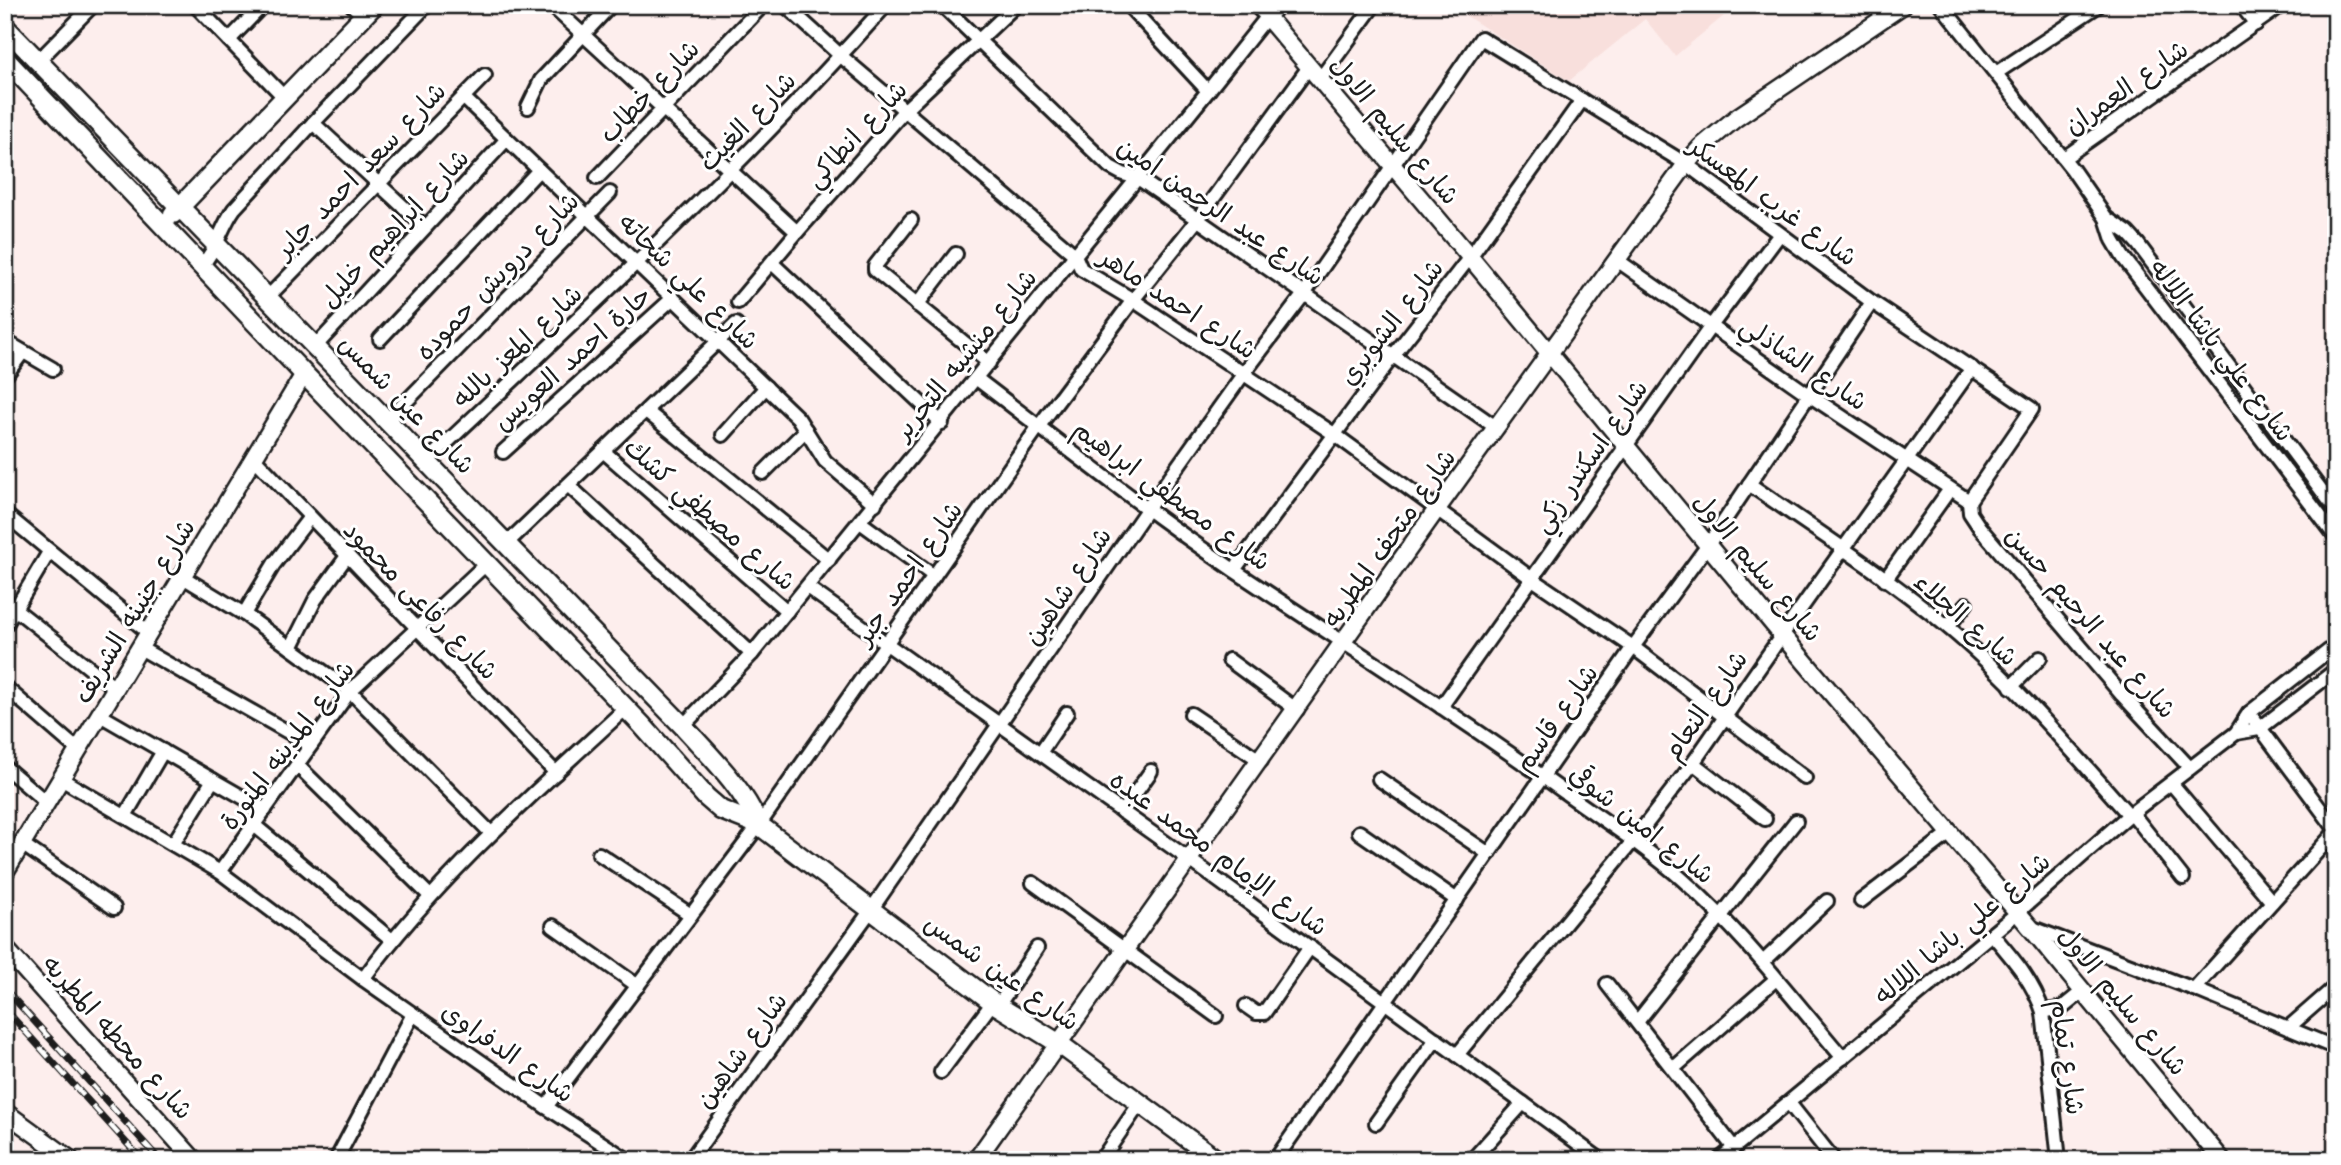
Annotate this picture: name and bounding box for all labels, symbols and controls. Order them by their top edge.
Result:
street label: شارع خطاب [591,32,708,151]
street label: شارع العمران [2057,32,2196,144]
street label: شارع سليم الاول [1320,48,1467,214]
street label: شارع الغيث [691,64,805,180]
street label: شارع انطاكي [797,73,919,199]
street label: شارع سعد احمد جابر [265,74,455,269]
street label: شارع غرب المعسكر [1679,127,1864,275]
street label: شارع عبد الرحمن امين [1110,129,1331,295]
street label: شارع ابراهيم خليل [312,141,479,317]
street label: شارع درويش حموده [408,184,588,369]
street label: شارع علي شحاته [607,205,767,361]
street label: شارع احمد ماهر [1090,238,1263,368]
street label: شارع الشوبري [1331,252,1453,393]
street label: شارع علي باشا اللاله [2137,252,2302,452]
street label: شارع منشيه التحرير [884,261,1046,449]
street label: شارع المعز بالله [445,277,591,417]
street label: حارة احمد العويس [486,278,660,440]
street label: شارع الشاذلي [1730,308,1874,423]
street label: شارع عين شمس [330,327,483,483]
street label: شارع اسكندر زكي [1525,373,1660,543]
street label: شارع مصطفي ابراهيم [1063,412,1278,583]
street label: شارع مصطفي كشك [613,430,803,603]
street label: شارع متحف المطريه [1315,442,1465,635]
street label: شارع سليم الاول [1683,485,1830,651]
street label: شارع احمد جبر [845,494,972,654]
street label: شارع جنينه الشريف [65,512,204,711]
street label: شارع رفاعى محمود [335,513,506,688]
street label: شارع عبد الرحيم حسن [1996,519,2184,727]
street label: شارع شاهين [1015,520,1121,653]
street label: شارع الجلاء [1905,564,2025,675]
street label: شارع النعام [1655,643,1758,768]
street label: شارع المدينه المنورة [212,653,364,838]
street label: شارع قاسم [1506,657,1608,780]
street label: شارع امين شوقي [1561,757,1722,893]
street label: شارع الإمام محمد عبده [1101,762,1335,946]
street label: شارع علي باشا اللاله [1867,844,2061,1016]
street label: شارع عين شمس [916,906,1086,1040]
street label: شارع سليم الاول [2048,919,2195,1085]
street label: شارع محطه المطريه [34,947,201,1128]
street label: شارع شاهين [687,985,796,1116]
street label: شارع الدفراوى [434,994,581,1112]
street label: شارع تمام [2040,997,2093,1117]

